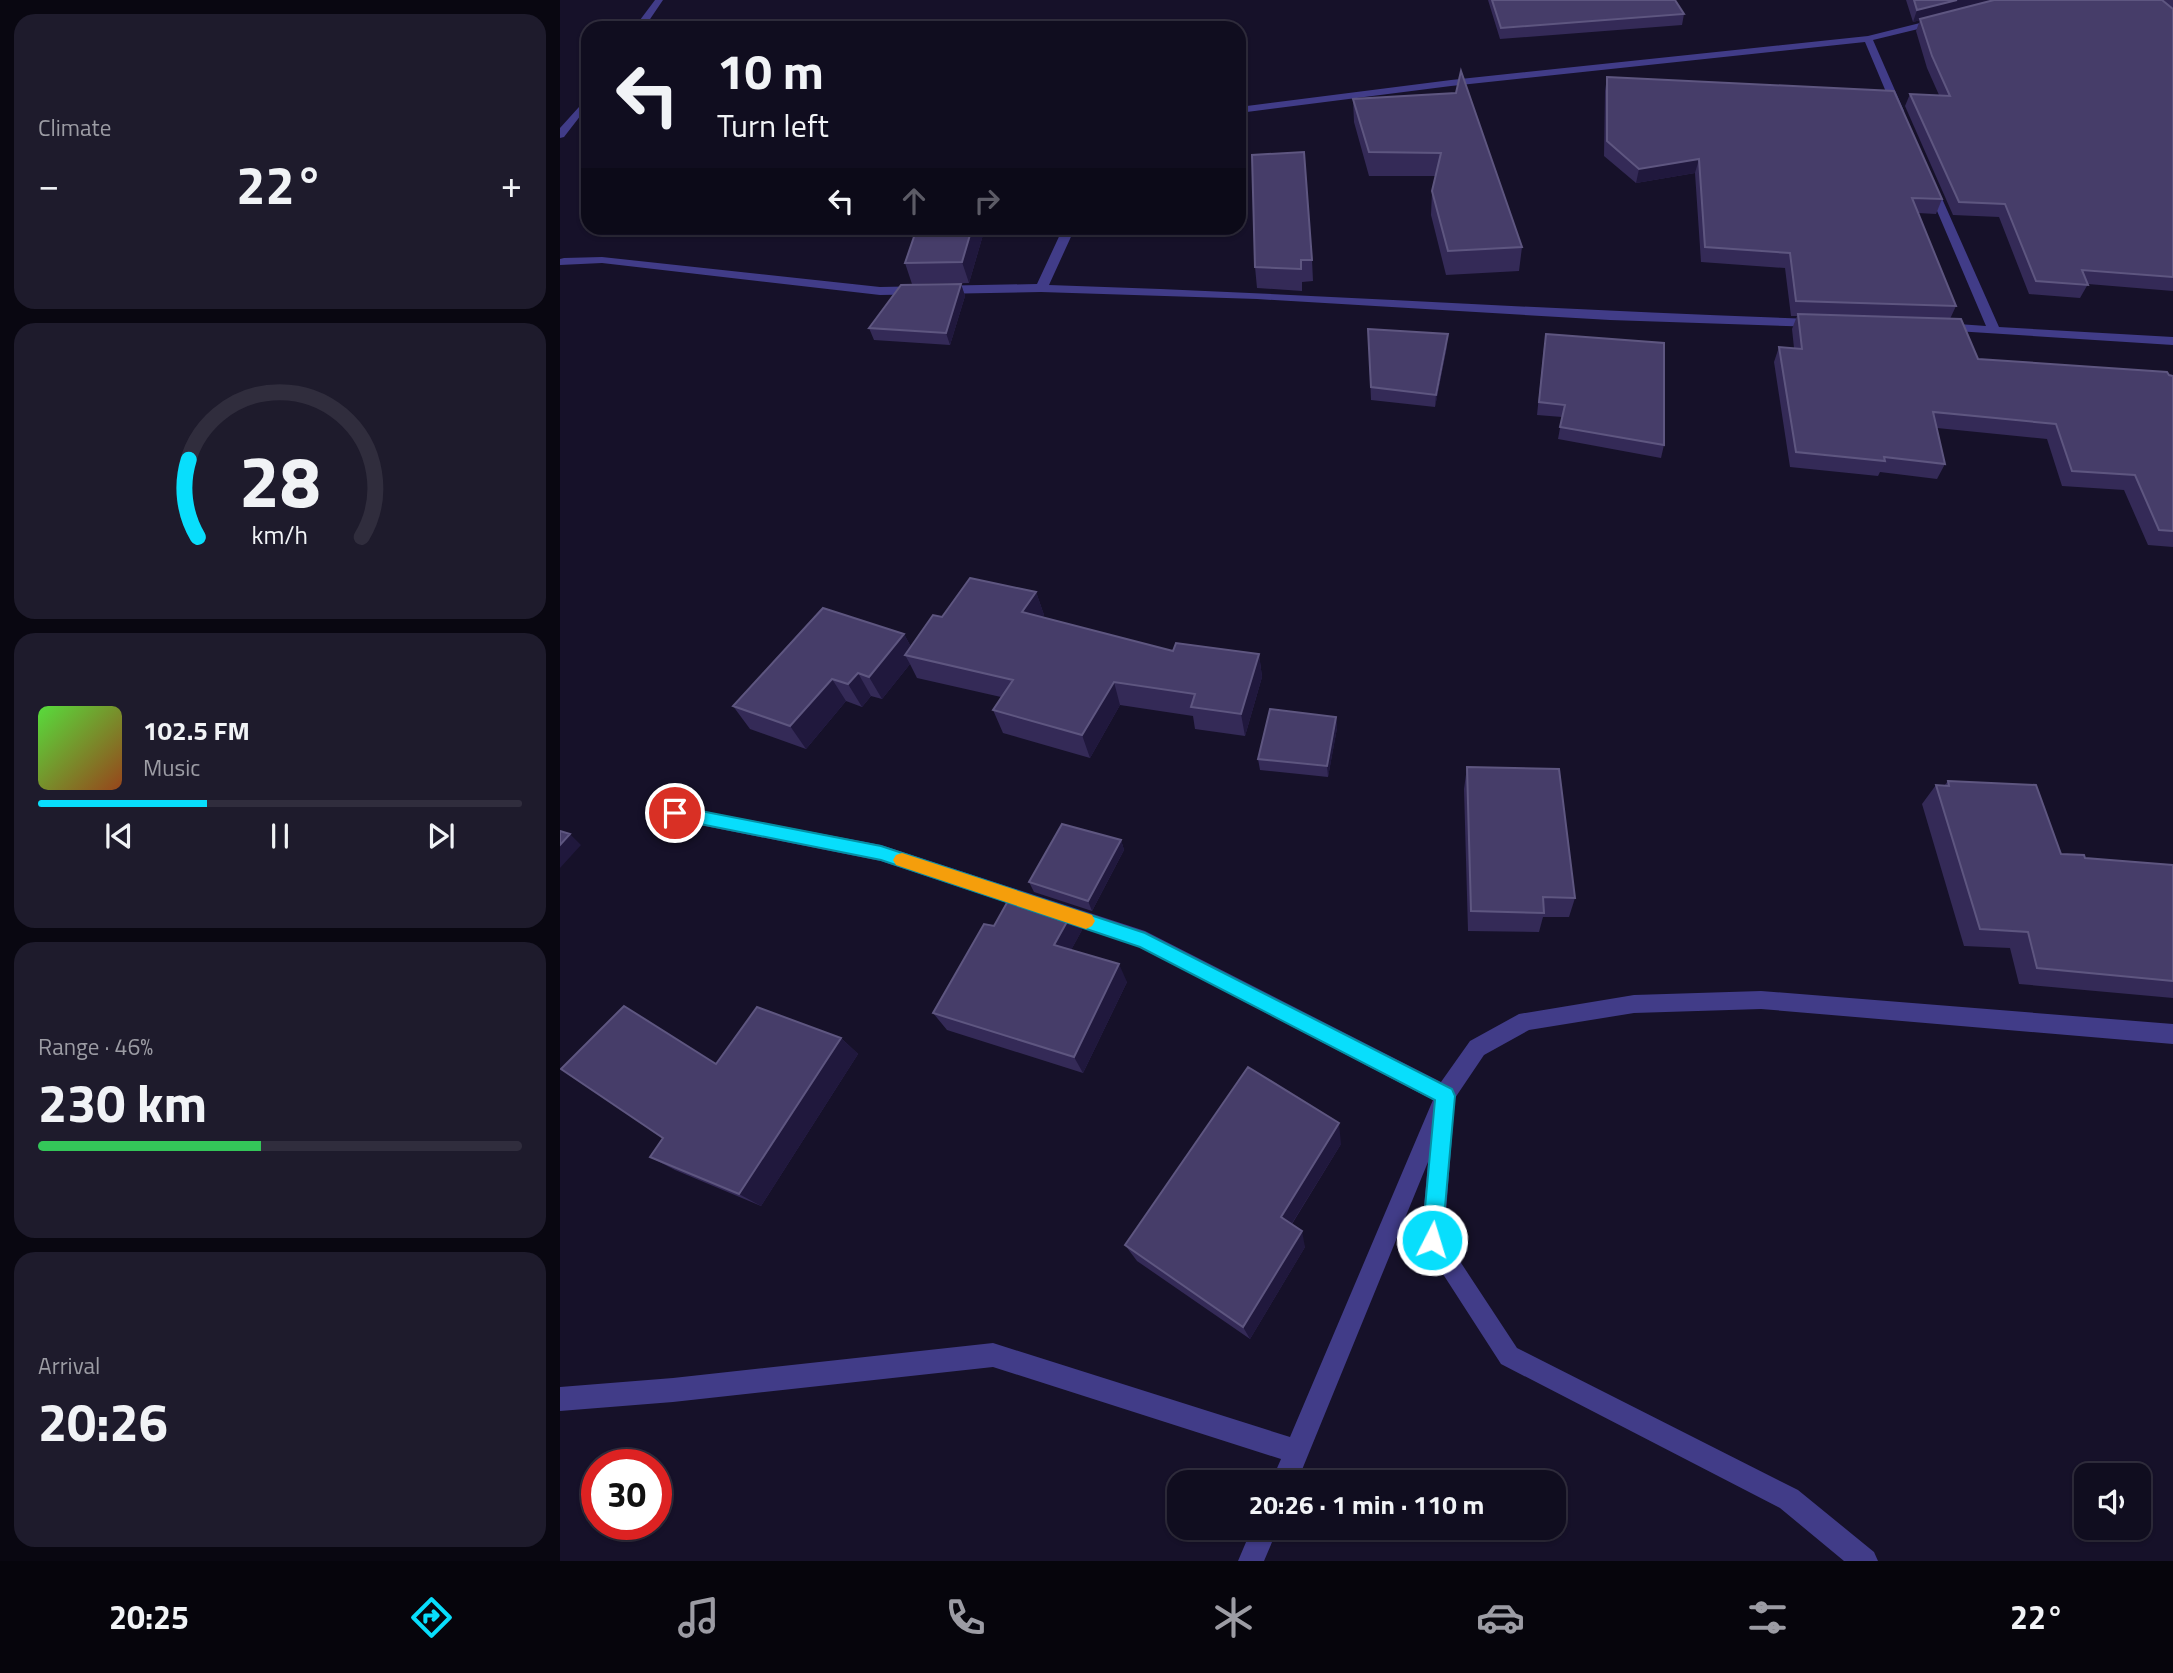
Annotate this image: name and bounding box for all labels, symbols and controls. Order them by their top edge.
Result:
text: 10 m [717,33,824,108]
icon: left [602,49,693,140]
text: Turn left [717,101,829,149]
text: Climate [38,110,111,145]
text: 22° [236,145,324,224]
text: − [38,155,59,213]
text: + [501,155,522,213]
icon: left [822,182,860,220]
icon: ahead [895,182,933,220]
icon: right [968,182,1006,220]
text: 28 [239,426,321,536]
text: km/h [252,516,308,554]
text: 102.5 FM [143,711,250,750]
text: Music [143,750,200,785]
pin [645,783,705,843]
icon: arrive [656,794,694,832]
icon: previous [100,817,138,855]
icon: pause [261,817,299,855]
icon: next [422,817,460,855]
text: Range · 46% [38,1029,153,1064]
text: 230 km [38,1063,207,1142]
position arrow [1395,1203,1469,1277]
text: Arrival [38,1348,100,1383]
text: 20:26 [38,1382,168,1461]
speed limit sign: 30 [581,1449,672,1540]
map controls [2074,1463,2151,1540]
button: sound [2074,1463,2151,1540]
text: 20:26 · 1 min · 110 m [1249,1485,1484,1524]
text: 20:25 [109,1593,189,1641]
icon: directions [407,1593,456,1642]
icon: music [674,1593,723,1642]
icon: phone [941,1593,990,1642]
icon: climate [1209,1593,1258,1642]
icon: car [1476,1593,1525,1642]
icon: filters [1743,1593,1792,1642]
text: 22° [2010,1593,2064,1641]

